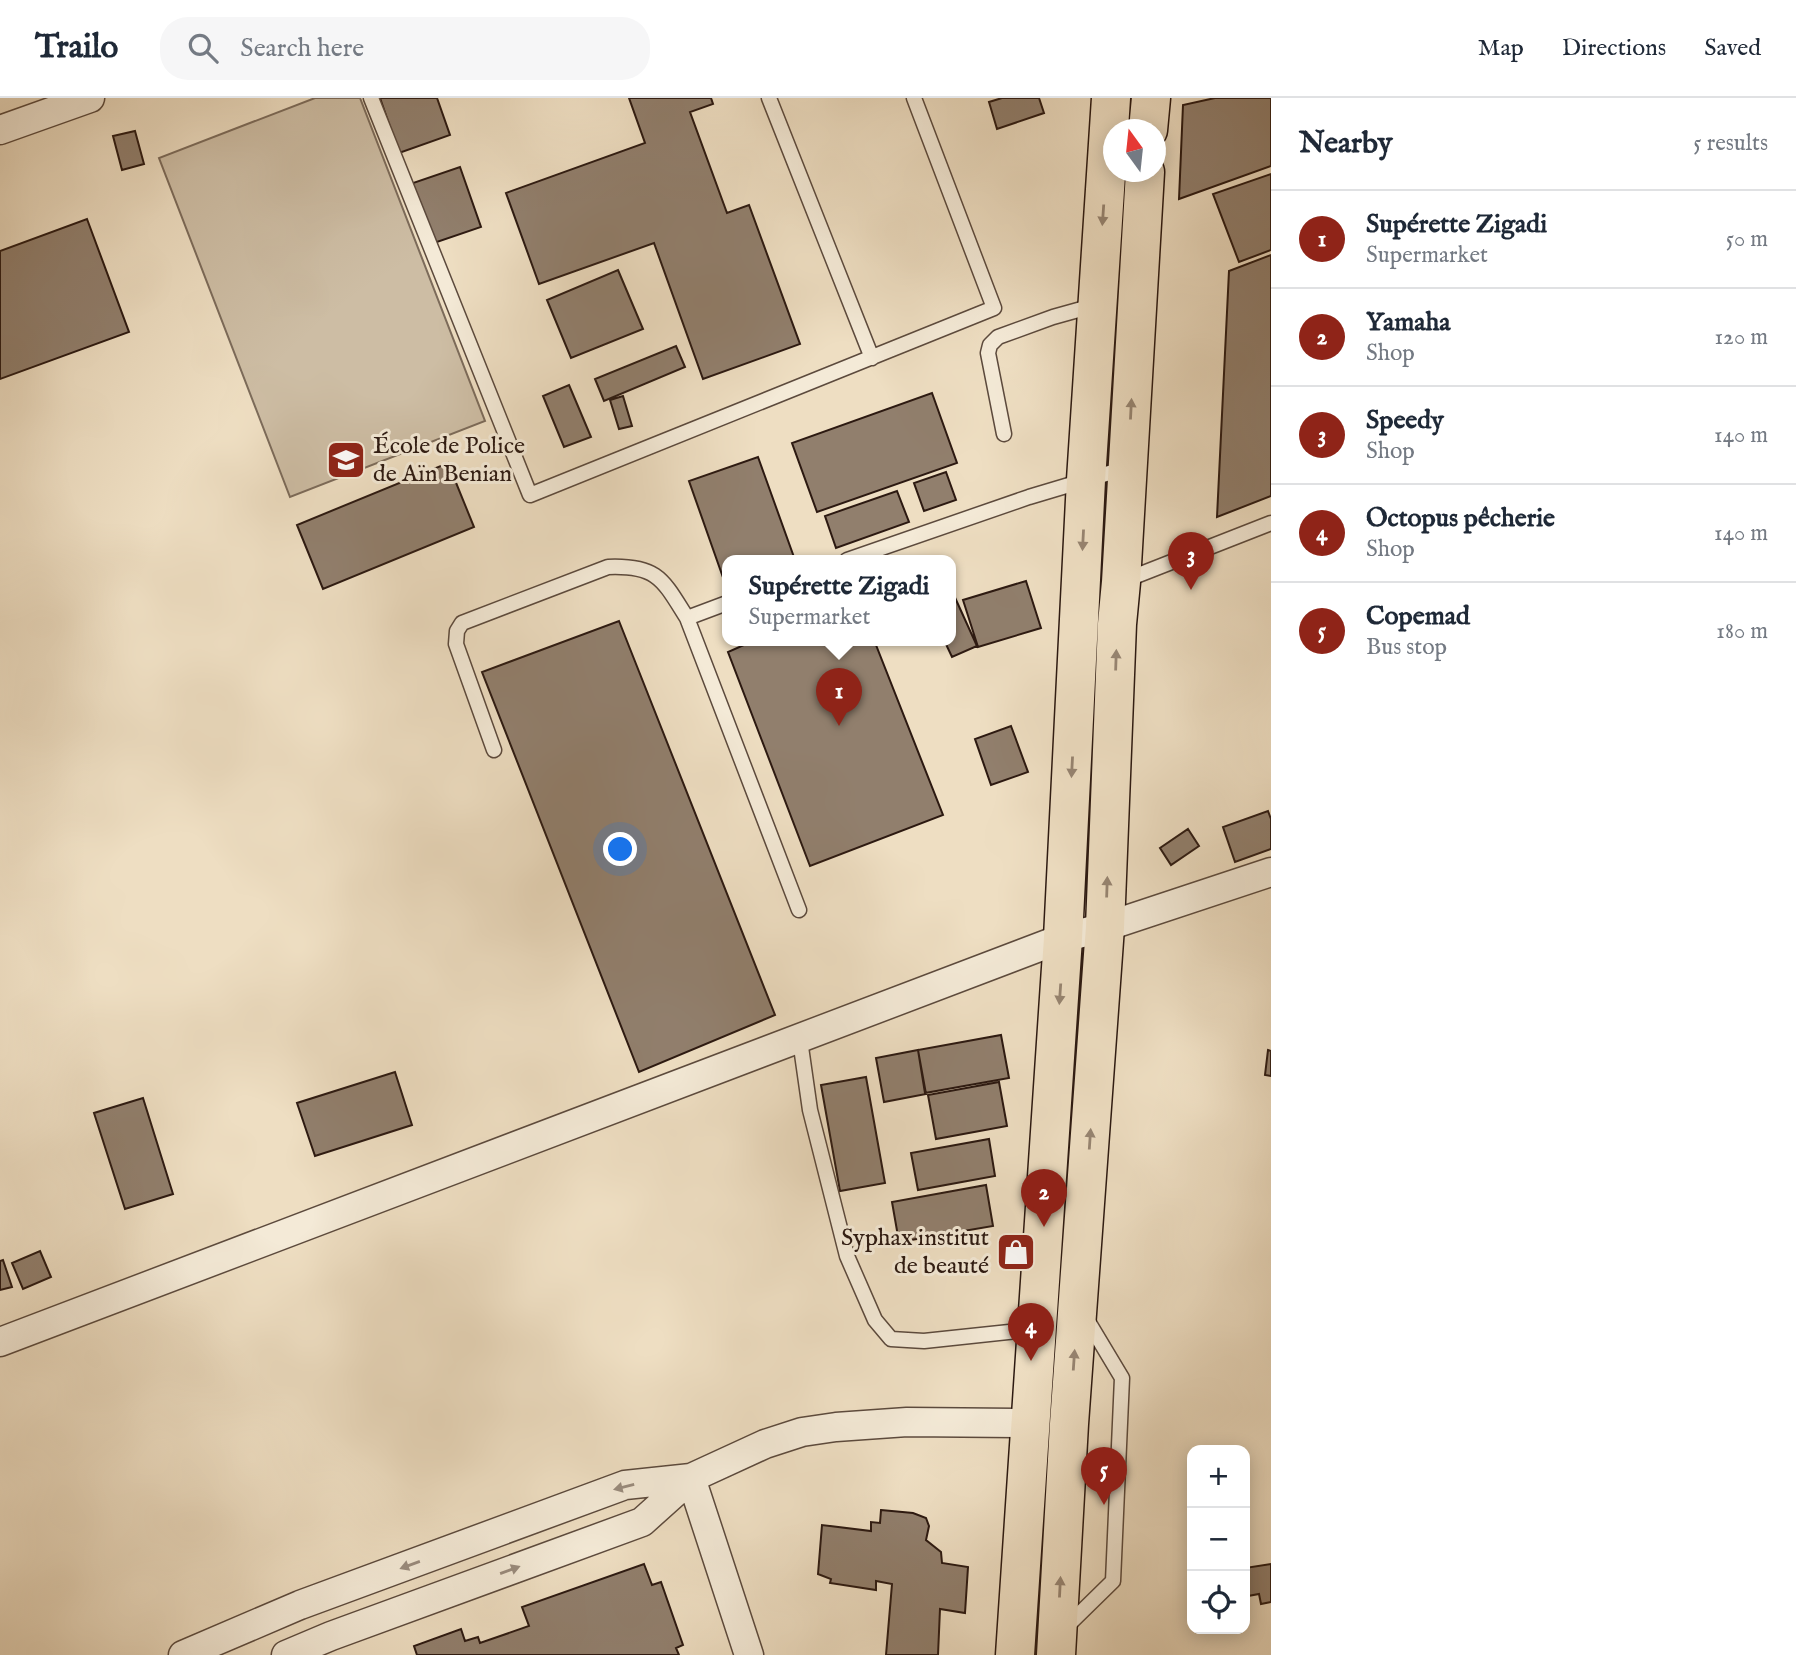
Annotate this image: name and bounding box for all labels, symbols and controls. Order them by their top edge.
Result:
search box [160,17,650,80]
text: Trailo [35,27,118,69]
icon: search [184,29,222,67]
text: Search here [240,32,364,65]
text: Map [1478,33,1524,64]
text: Directions [1562,33,1666,64]
text: Saved [1704,33,1761,64]
north arrow [1103,119,1166,182]
text: Nearby [1299,125,1392,163]
text: 5 results [1693,129,1768,158]
one-way arrow [1097,204,1108,226]
text: Supérette Zigadi [1366,208,1547,241]
text: 1 [1318,225,1326,254]
text: 50 m [1726,225,1768,254]
text: Supermarket [1366,241,1488,270]
text: Yamaha [1366,306,1451,339]
text: 2 [1317,323,1327,352]
text: 120 m [1715,323,1768,352]
text: Shop [1366,339,1415,368]
one-way arrow [1126,397,1137,419]
text: Speedy [1366,404,1444,437]
text: 3 [1318,421,1326,450]
text: 140 m [1714,421,1768,450]
place label: École de Police de Aïn Benian [373,431,525,490]
text: Shop [1366,437,1415,466]
school or university icon: École de Police de Aïn Benian [325,439,367,481]
text: Octopus pêcherie [1366,502,1555,535]
text: 4 [1316,519,1328,548]
text: 140 m [1714,519,1768,548]
one-way arrow [1078,529,1089,551]
pin: 3 [1168,532,1214,590]
text: Shop [1366,535,1415,564]
popup [722,555,956,646]
text: Supérette Zigadi [748,570,930,603]
text: Copemad [1366,600,1470,633]
text: Supermarket [748,603,870,632]
text: 5 [1318,617,1326,646]
text: 180 m [1716,617,1768,646]
text: Bus stop [1366,633,1447,662]
one-way arrow [1110,649,1121,671]
pin: 1 [816,668,862,726]
one-way arrow [1066,756,1077,778]
your location [603,832,637,866]
one-way arrow [1101,876,1112,898]
one-way arrow [1054,983,1065,1005]
one-way arrow [1085,1128,1096,1150]
pin: 2 [1021,1169,1067,1227]
place label: Syphax institut de beauté [841,1223,989,1282]
shop icon: Syphax institut de beauté [995,1231,1037,1273]
pin: 4 [1008,1303,1054,1361]
one-way arrow [1069,1349,1080,1371]
map controls [1187,1445,1250,1634]
button: + [1187,1445,1250,1508]
pin: 5 [1081,1447,1127,1505]
one-way arrow [613,1482,635,1493]
button: − [1187,1508,1250,1571]
one-way arrow [400,1559,421,1570]
one-way arrow [500,1564,521,1575]
button: locate [1187,1571,1250,1634]
one-way arrow [1055,1576,1066,1598]

